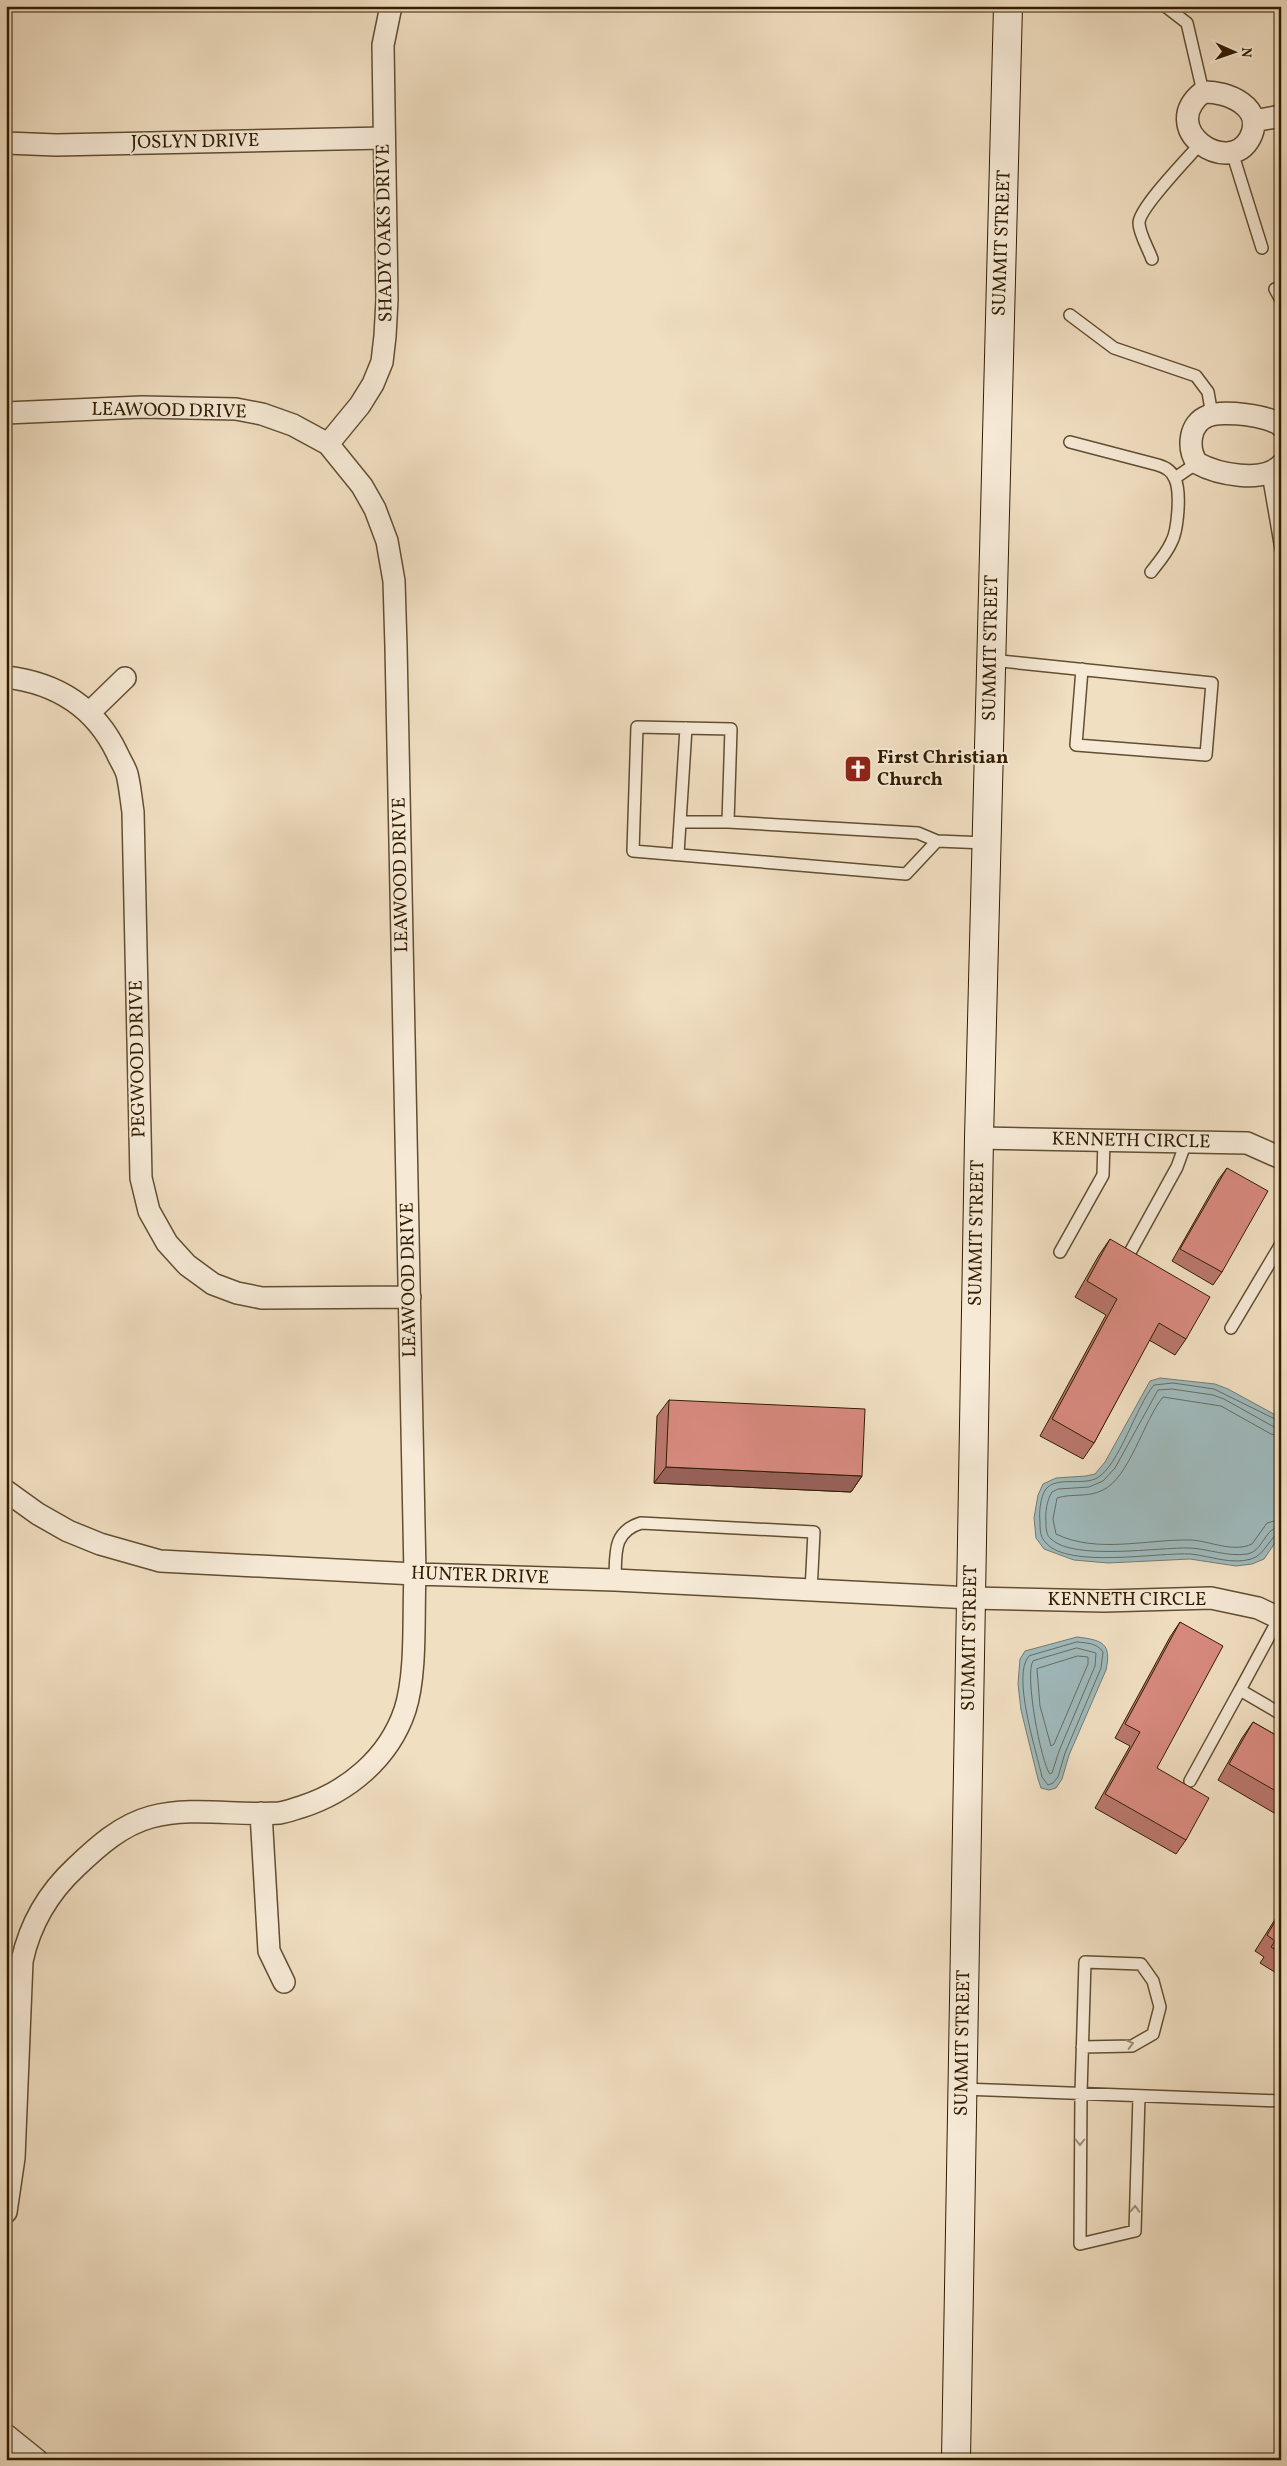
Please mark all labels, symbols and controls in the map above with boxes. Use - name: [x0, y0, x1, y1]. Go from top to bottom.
- north arrow: [1210, 28, 1260, 78]
- text: N: [1236, 47, 1255, 58]
- street label: JOSLYN DRIVE: [131, 128, 259, 156]
- street label: SHADY OAKS DRIVE: [370, 143, 400, 323]
- street label: SUMMIT STREET: [986, 169, 1018, 317]
- street label: LEAWOOD DRIVE: [91, 397, 247, 425]
- street label: SUMMIT STREET: [977, 575, 1005, 721]
- place label: First Christian Church: [877, 745, 1008, 793]
- church icon: First Christian Church: [843, 754, 873, 784]
- street label: LEAWOOD DRIVE: [387, 797, 415, 953]
- street label: PEGWOOD DRIVE: [124, 980, 152, 1138]
- street label: KENNETH CIRCLE: [1051, 1127, 1211, 1155]
- street label: SUMMIT STREET: [963, 1160, 991, 1306]
- street label: LEAWOOD DRIVE: [395, 1202, 423, 1358]
- street label: HUNTER DRIVE: [411, 1561, 549, 1591]
- street label: SUMMIT STREET: [956, 1565, 984, 1711]
- street label: KENNETH CIRCLE: [1048, 1587, 1206, 1613]
- street label: SUMMIT STREET: [949, 1970, 977, 2116]
- one-way arrow: [1125, 2040, 1134, 2050]
- one-way arrow: [1075, 2138, 1085, 2146]
- one-way arrow: [1130, 2204, 1141, 2212]

